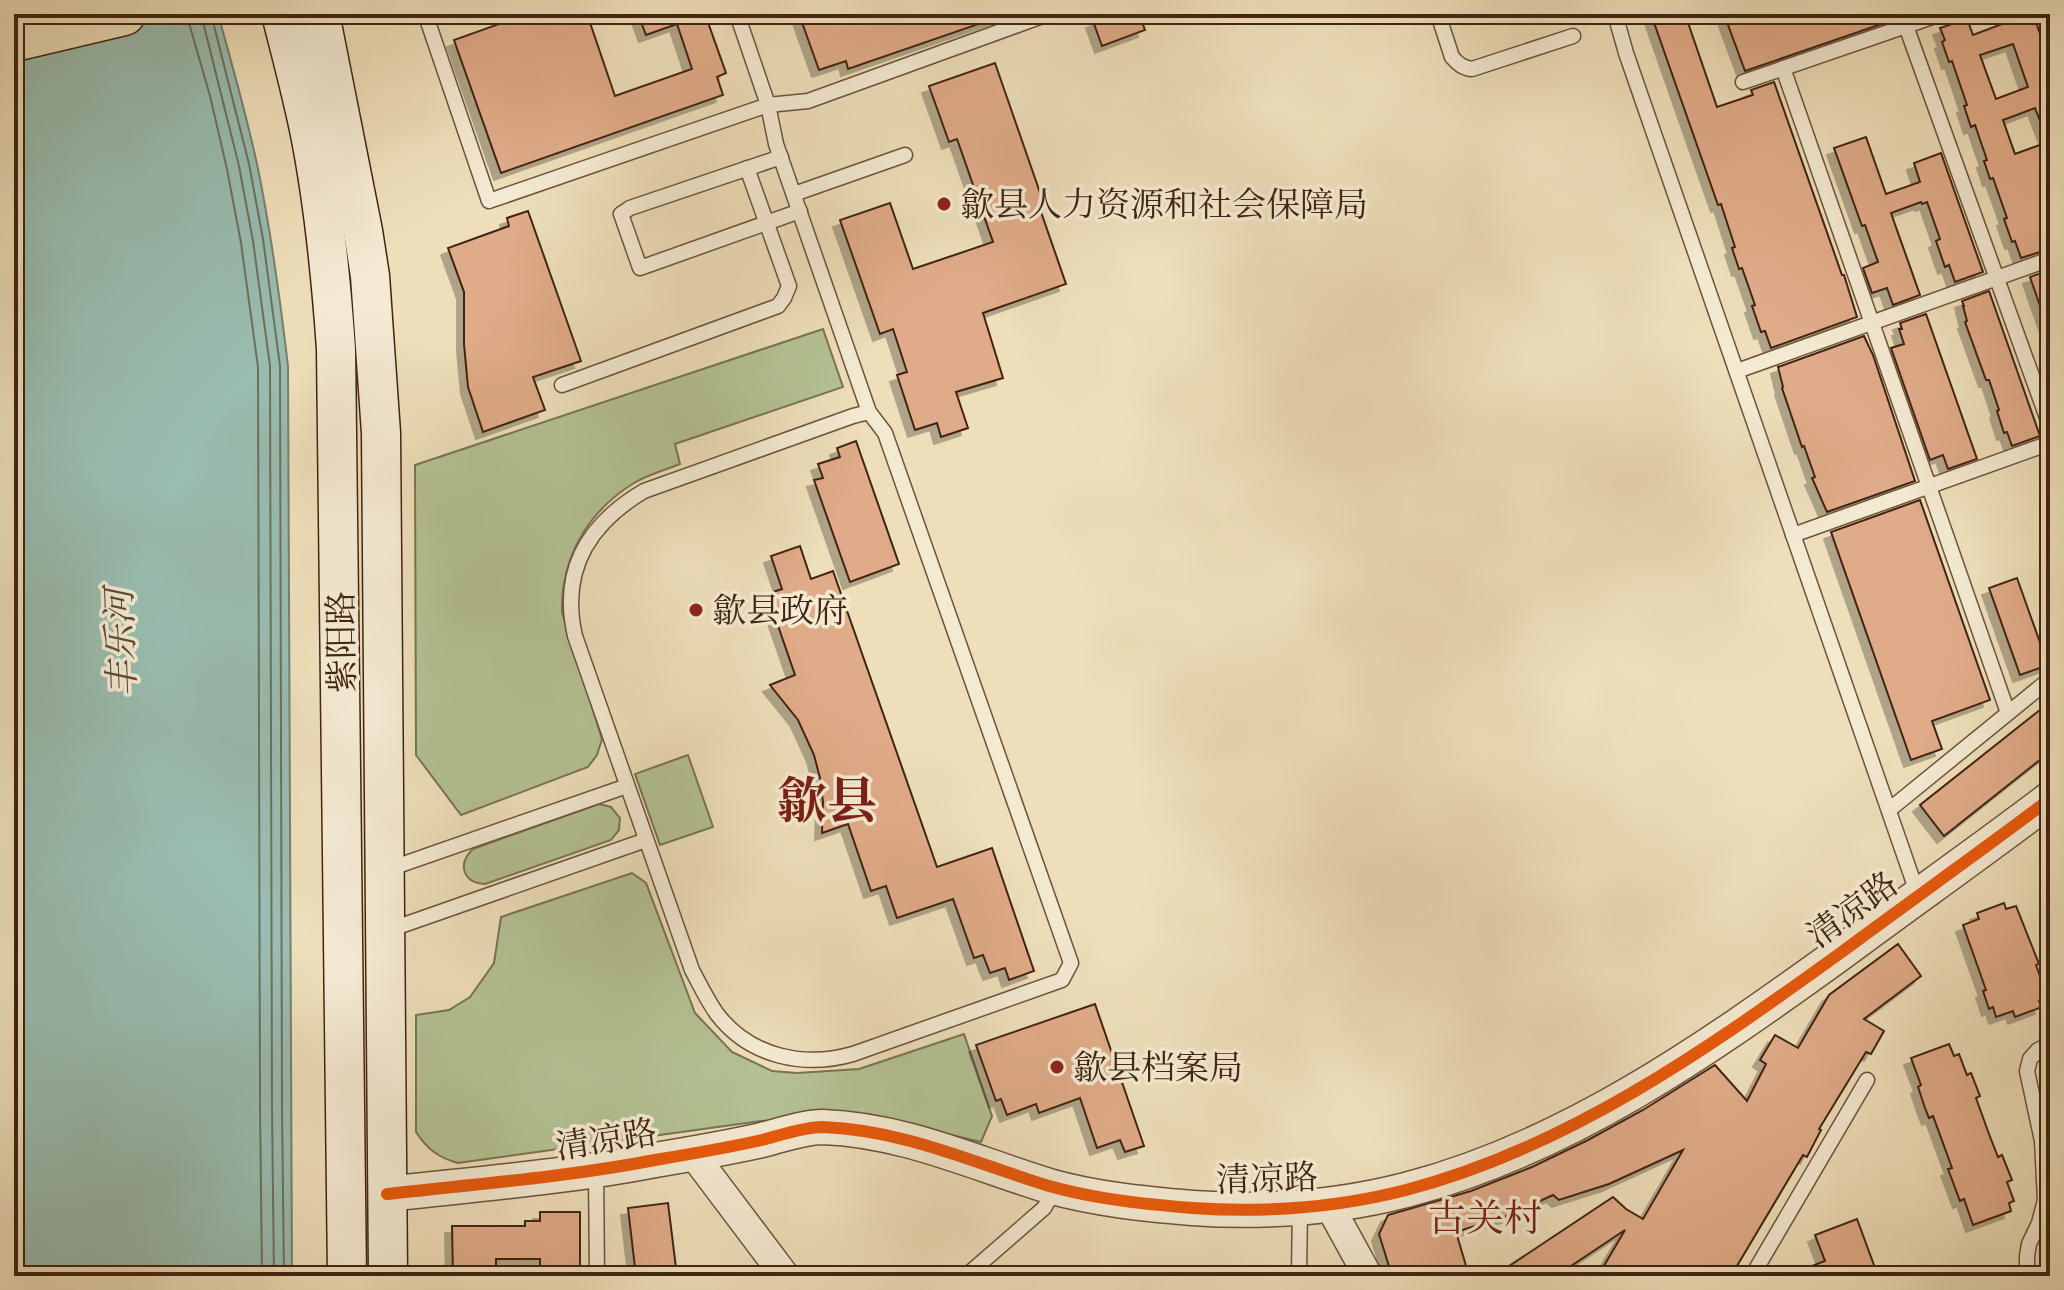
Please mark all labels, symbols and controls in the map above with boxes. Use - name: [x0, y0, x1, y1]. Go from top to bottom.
- place label: 歙县人力资源和社会保障局: [960, 183, 1368, 232]
- marker: 歙县人力资源和社会保障局: [935, 195, 953, 213]
- water label: 丰乐河: [96, 582, 152, 698]
- place label: 歙县政府: [712, 589, 848, 638]
- street label: 紫阳路: [319, 591, 370, 693]
- marker: 歙县政府: [687, 601, 705, 619]
- district label: 歙县: [777, 770, 877, 842]
- street label: 清凉路: [1798, 862, 1910, 962]
- place label: 歙县档案局: [1073, 1046, 1243, 1095]
- marker: 歙县档案局: [1048, 1058, 1066, 1076]
- street label: 清凉路: [552, 1110, 661, 1175]
- street label: 清凉路: [1215, 1155, 1319, 1208]
- district label: 古关村: [1428, 1195, 1542, 1249]

